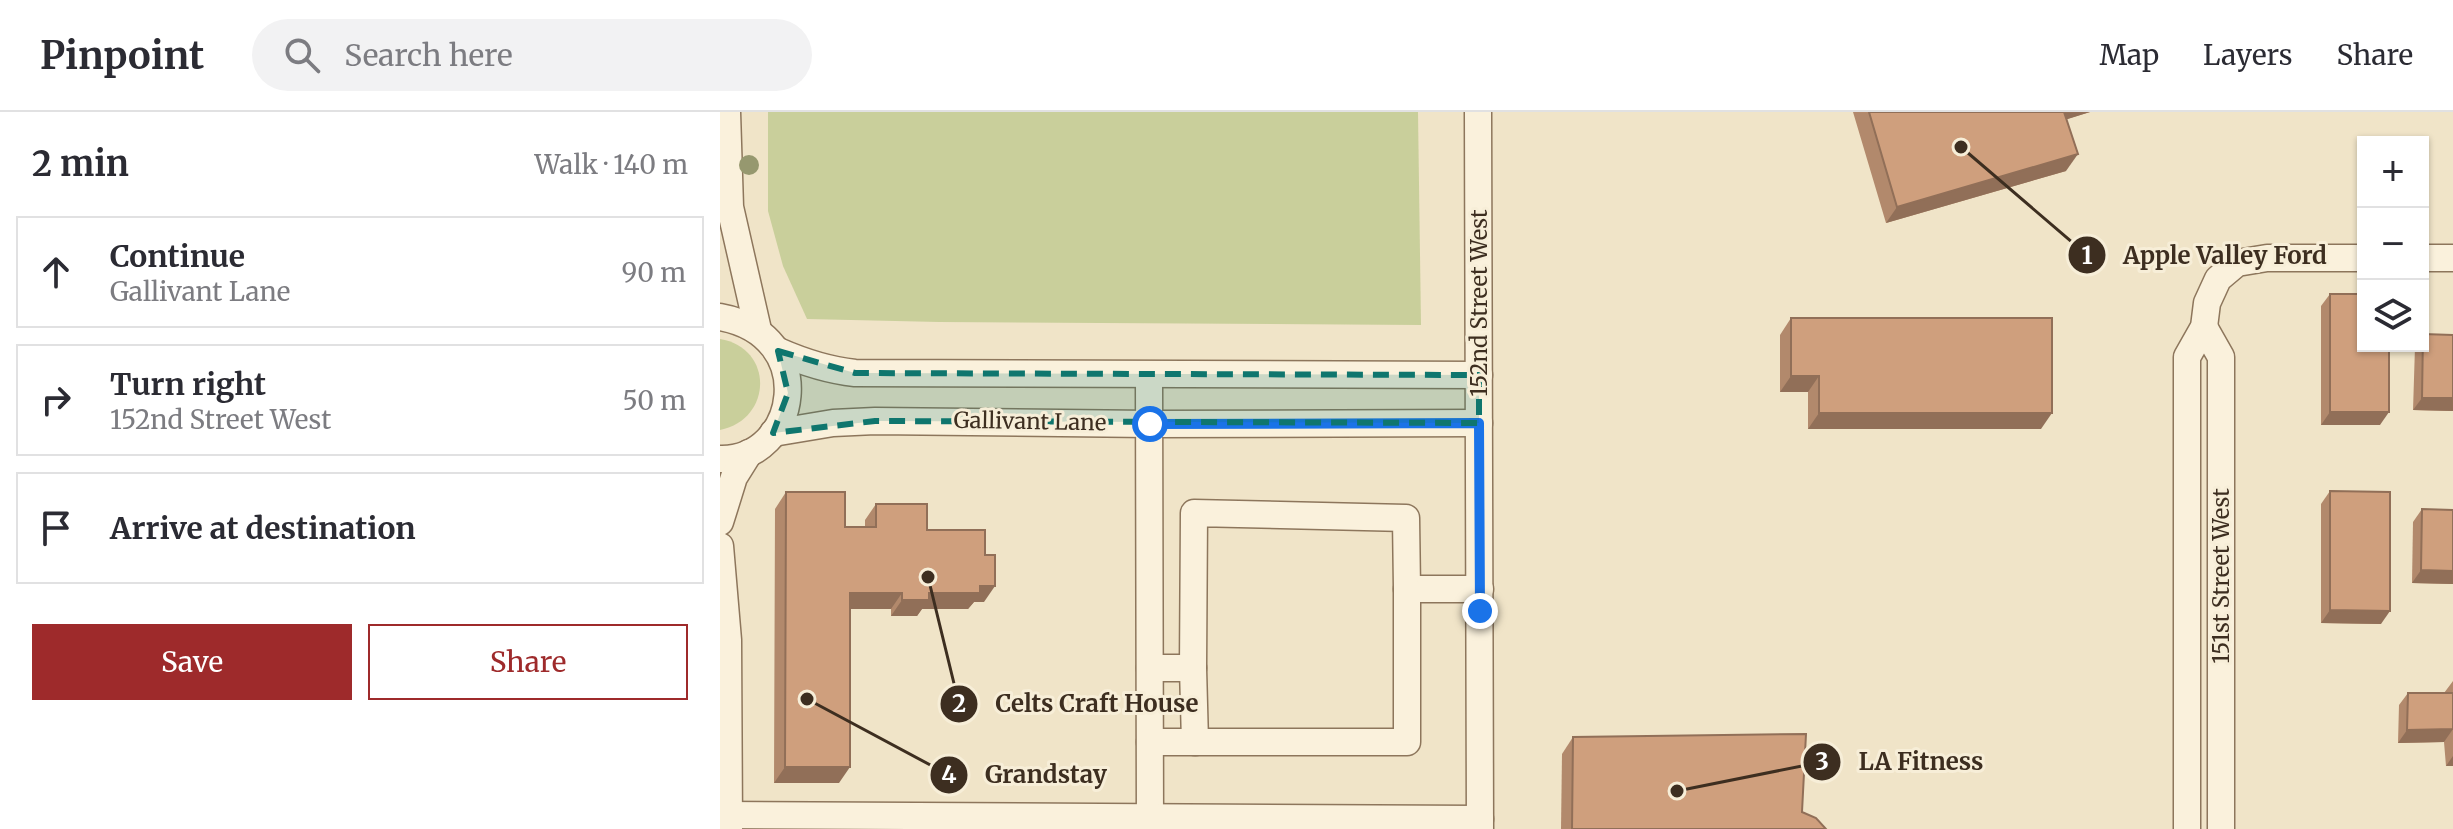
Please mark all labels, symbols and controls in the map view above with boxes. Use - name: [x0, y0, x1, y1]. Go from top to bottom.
- search box: [252, 19, 812, 91]
- text: Pinpoint: [40, 32, 204, 79]
- icon: search: [280, 33, 324, 77]
- text: Search here: [344, 36, 513, 74]
- text: Map: [2099, 37, 2159, 73]
- text: Layers: [2203, 37, 2292, 73]
- text: Share: [2336, 37, 2413, 73]
- map controls: [2357, 136, 2429, 352]
- button: +: [2357, 136, 2429, 208]
- text: 2 min: [32, 143, 129, 185]
- text: Walk · 140 m: [534, 148, 688, 181]
- button: −: [2357, 208, 2429, 280]
- street label: 152nd Street West: [1465, 209, 1493, 397]
- callout: Apple Valley Ford: [2067, 231, 2343, 279]
- text: Continue: [110, 237, 245, 275]
- text: 1: [2081, 240, 2093, 271]
- text: Apple Valley Ford: [2122, 240, 2327, 271]
- icon: ahead: [34, 250, 78, 294]
- text: 90 m: [622, 256, 686, 289]
- text: Gallivant Lane: [110, 275, 290, 308]
- button: layers: [2357, 280, 2429, 352]
- text: Turn right: [110, 365, 266, 403]
- icon: right: [34, 378, 78, 422]
- text: 50 m: [622, 384, 686, 417]
- text: 152nd Street West: [110, 403, 331, 436]
- street label: Gallivant Lane: [953, 406, 1107, 436]
- route start: [1132, 406, 1168, 442]
- street label: 151st Street West: [2207, 488, 2235, 664]
- icon: arrive: [34, 506, 78, 550]
- text: Arrive at destination: [110, 509, 416, 547]
- route end: [1462, 593, 1498, 629]
- button: Save: [32, 624, 352, 700]
- button: Share: [368, 624, 688, 700]
- callout: Celts Craft House: [939, 680, 1214, 728]
- text: 2: [952, 688, 966, 719]
- text: Celts Craft House: [996, 688, 1198, 719]
- callout: LA Fitness: [1802, 738, 1999, 786]
- text: 3: [1815, 746, 1829, 777]
- text: LA Fitness: [1859, 746, 1984, 777]
- callout: Grandstay: [929, 751, 1123, 799]
- text: 4: [941, 759, 957, 790]
- text: Grandstay: [985, 759, 1108, 790]

